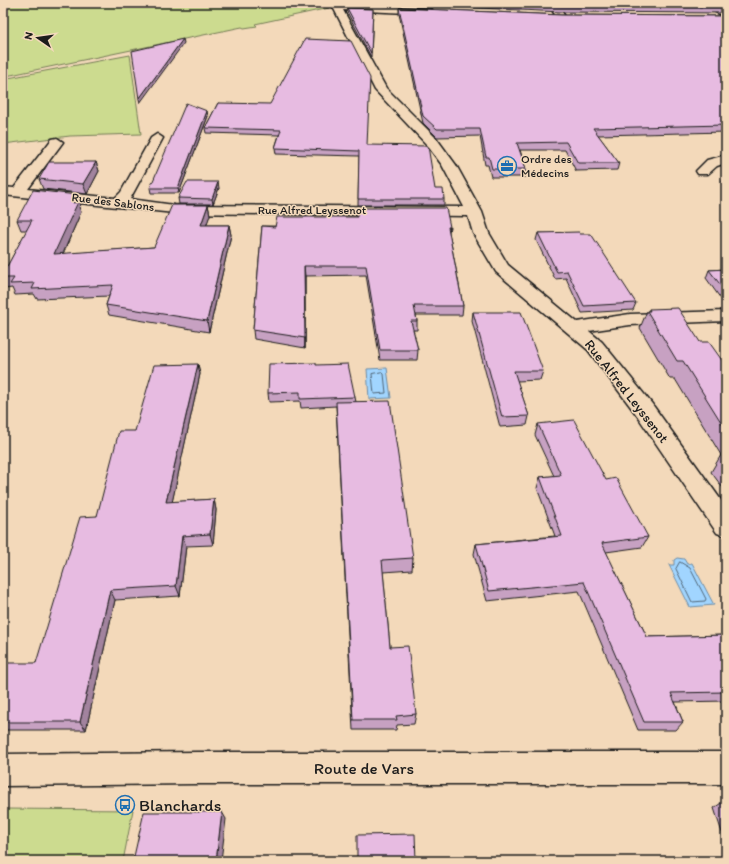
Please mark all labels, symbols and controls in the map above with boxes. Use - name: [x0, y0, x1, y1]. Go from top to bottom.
- north arrow: [18, 18, 58, 58]
- text: N: [22, 31, 36, 41]
- place label: Ordre des Médecins: [521, 152, 572, 180]
- office icon: Ordre des Médecins: [496, 155, 518, 177]
- street label: Rue des Sablons: [71, 190, 155, 214]
- street label: Rue Alfred Leyssenot: [258, 203, 367, 217]
- street label: Rue Alfred Leyssenot: [581, 336, 672, 446]
- street label: Route de Vars: [314, 758, 414, 778]
- bus stop icon: Blanchards: [114, 794, 136, 816]
- place label: Blanchards: [139, 795, 221, 815]

